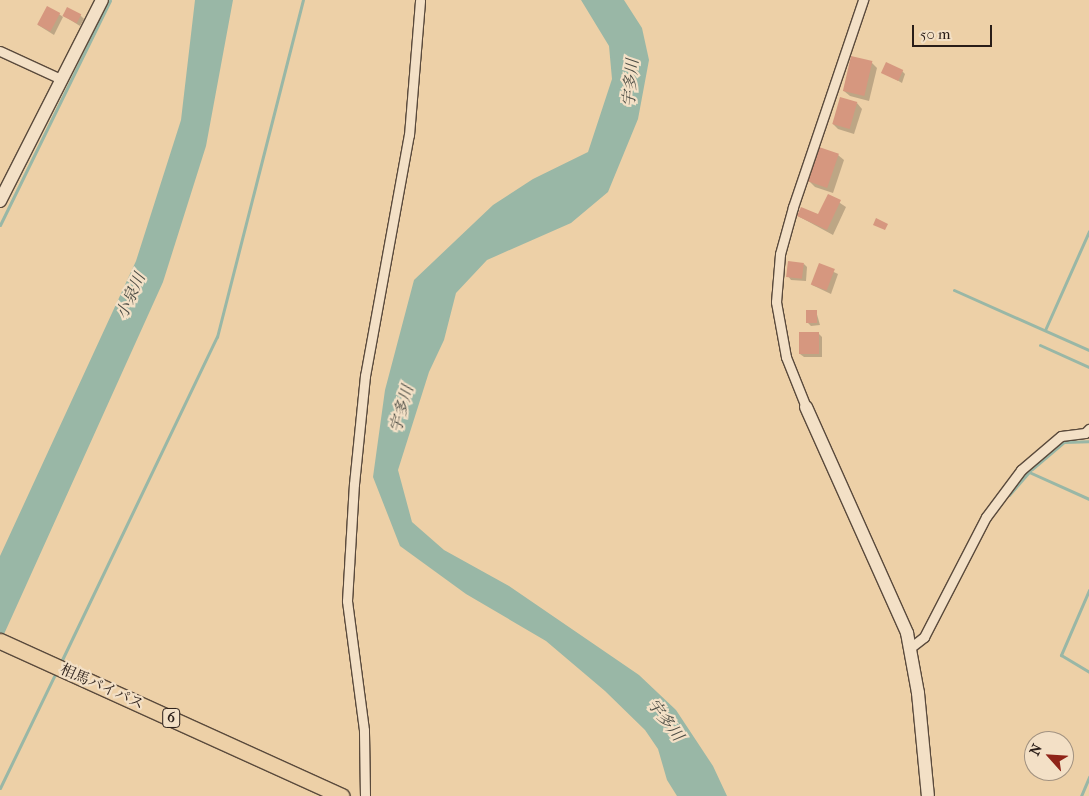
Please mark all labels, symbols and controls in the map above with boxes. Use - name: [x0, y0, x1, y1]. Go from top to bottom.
- scale bar: [914, 15, 994, 47]
- text: 50 m: [920, 25, 950, 43]
- water label: 宇多川: [619, 58, 643, 108]
- water label: 小泉川: [112, 270, 150, 322]
- water label: 宇多川: [386, 383, 418, 435]
- street label: 相馬バイパス: [57, 660, 147, 714]
- water label: 宇多川: [643, 695, 687, 745]
- road number: 6: [161, 706, 181, 730]
- north arrow: [1024, 731, 1074, 781]
- text: N: [1026, 741, 1046, 758]

